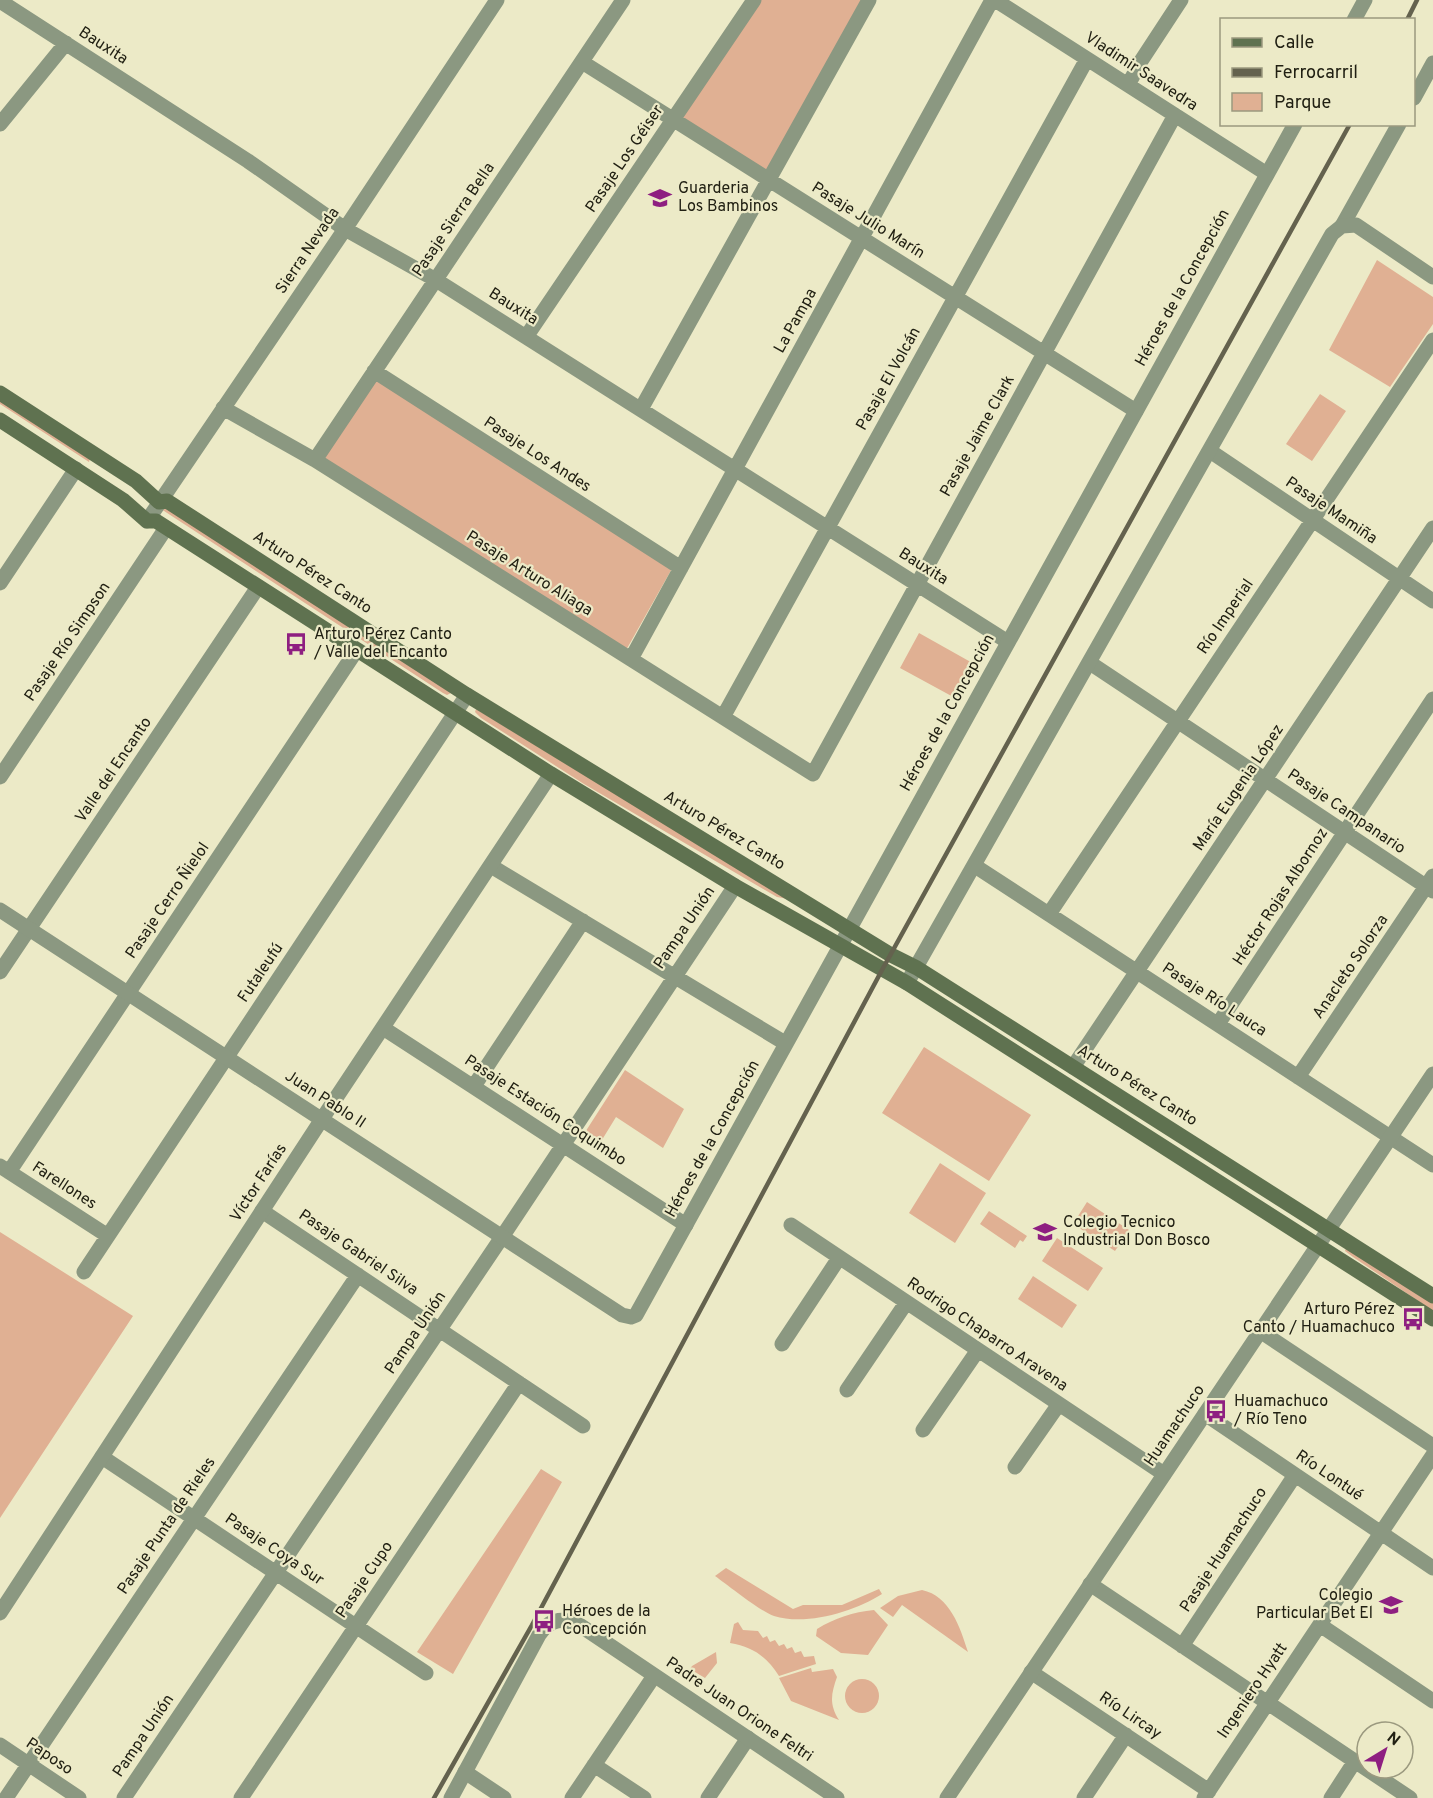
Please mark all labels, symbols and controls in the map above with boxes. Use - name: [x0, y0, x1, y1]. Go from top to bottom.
- legend: [1220, 18, 1415, 126]
- street label: Bauxita: [75, 23, 131, 69]
- street label: Vladimir Saavedra: [1081, 28, 1201, 116]
- text: Calle: [1274, 32, 1314, 55]
- text: Ferrocarril: [1274, 62, 1358, 85]
- text: Parque: [1274, 92, 1331, 115]
- street label: Pasaje Los Géiser: [582, 101, 668, 217]
- street label: Pasaje Sierra Bella: [408, 159, 500, 281]
- street label: Pasaje Julio Marín: [808, 178, 928, 264]
- place label: Guarderia Los Bambinos: [678, 179, 778, 217]
- school or university icon: Guarderia Los Bambinos: [647, 185, 673, 211]
- street label: Sierra Nevada: [272, 204, 344, 298]
- street label: Héroes de la Concepción: [1131, 206, 1235, 370]
- street label: Bauxita: [484, 284, 542, 330]
- street label: La Pampa: [770, 285, 822, 357]
- street label: Pasaje El Volcán: [852, 324, 926, 434]
- street label: Pasaje Jaime Clark: [936, 372, 1020, 500]
- street label: Pasaje Los Andes: [479, 413, 595, 497]
- street label: Pasaje Mamiña: [1281, 473, 1381, 549]
- street label: Arturo Pérez Canto: [249, 527, 375, 619]
- street label: Pasaje Arturo Aliaga: [462, 527, 596, 621]
- street label: Bauxita: [894, 544, 952, 590]
- street label: Río Imperial: [1194, 576, 1258, 658]
- street label: Pasaje Río Simpson: [21, 578, 115, 706]
- place label: Arturo Pérez Canto / Valle del Encanto: [313, 625, 452, 663]
- bus stop icon: Arturo Pérez Canto / Valle del Encanto: [283, 631, 309, 657]
- street label: Héroes de la Concepción: [896, 631, 1000, 795]
- street label: Valle del Encanto: [71, 713, 157, 827]
- street label: María Eugenia López: [1189, 721, 1289, 855]
- street label: Pasaje Campanario: [1283, 765, 1409, 859]
- street label: Arturo Pérez Canto: [660, 787, 788, 875]
- street label: Héctor Rojas Albornoz: [1229, 824, 1333, 970]
- street label: Pasaje Cerro Ñielol: [119, 837, 214, 963]
- street label: Pampa Unión: [650, 883, 720, 973]
- street label: Anacleto Solorza: [1309, 911, 1393, 1023]
- street label: Futaleufú: [234, 939, 288, 1007]
- street label: Pasaje Río Lauca: [1158, 959, 1270, 1041]
- street label: Arturo Pérez Canto: [1073, 1041, 1201, 1131]
- street label: Pasaje Estación Coquimbo: [460, 1051, 630, 1171]
- street label: Héroes de la Concepción: [661, 1057, 765, 1221]
- street label: Juan Pablo II: [281, 1066, 369, 1134]
- street label: Víctor Farías: [226, 1140, 292, 1226]
- street label: Farellones: [28, 1158, 100, 1214]
- street label: Pasaje Gabriel Silva: [294, 1206, 422, 1300]
- place label: Colegio Tecnico Industrial Don Bosco: [1063, 1213, 1210, 1251]
- school or university icon: Colegio Tecnico Industrial Don Bosco: [1032, 1219, 1058, 1245]
- street label: Rodrigo Chaparro Aravena: [903, 1274, 1071, 1396]
- street label: Pampa Unión: [381, 1288, 451, 1378]
- place label: Arturo Pérez Canto / Huamachuco: [1243, 1300, 1395, 1338]
- bus stop icon: Arturo Pérez Canto / Huamachuco: [1400, 1306, 1426, 1332]
- street label: Huamachuco: [1140, 1381, 1210, 1471]
- place label: Huamachuco / Río Teno: [1233, 1392, 1328, 1430]
- bus stop icon: Huamachuco / Río Teno: [1203, 1398, 1229, 1424]
- street label: Río Lontué: [1291, 1446, 1367, 1506]
- street label: Pasaje Punta de Rieles: [114, 1453, 220, 1599]
- street label: Pasaje Huamachuco: [1176, 1484, 1272, 1616]
- street label: Pasaje Coya Sur: [221, 1509, 327, 1591]
- street label: Pasaje Cupo: [332, 1538, 398, 1622]
- place label: Colegio Particular Bet El: [1256, 1586, 1373, 1624]
- school or university icon: Colegio Particular Bet El: [1378, 1592, 1404, 1618]
- place label: Héroes de la Concepción: [562, 1602, 651, 1640]
- bus stop icon: Héroes de la Concepción: [531, 1608, 557, 1634]
- street label: Ingeniero Hyatt: [1214, 1639, 1292, 1743]
- street label: Padre Juan Orione Feltri: [662, 1653, 816, 1767]
- street label: Río Lircay: [1095, 1688, 1165, 1744]
- street label: Pampa Unión: [109, 1691, 179, 1781]
- north arrow: [1355, 1720, 1415, 1780]
- text: N: [1382, 1728, 1404, 1751]
- street label: Paposo: [22, 1734, 76, 1780]

